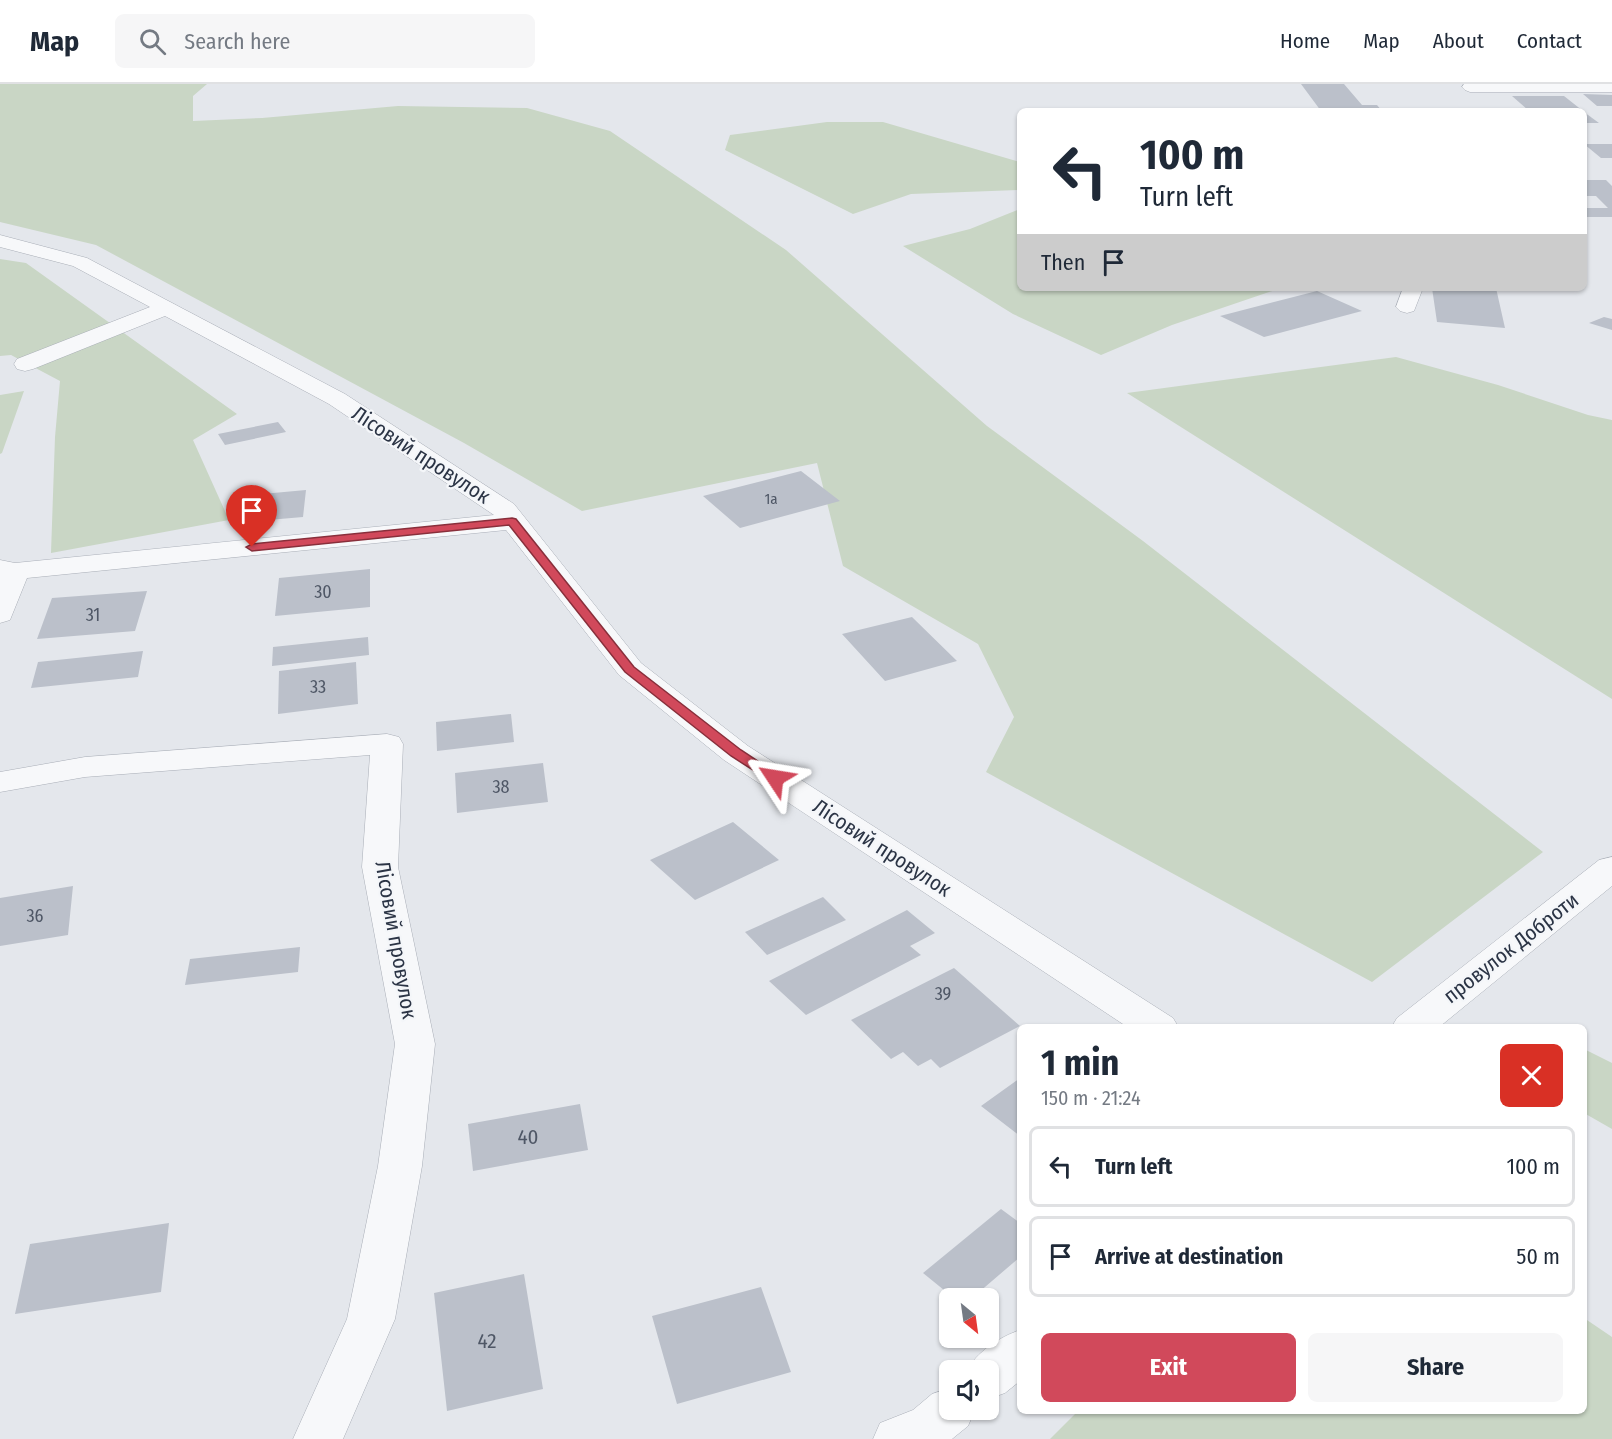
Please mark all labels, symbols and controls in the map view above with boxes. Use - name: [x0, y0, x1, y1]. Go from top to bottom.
- search box: [115, 14, 535, 68]
- text: Map: [30, 25, 79, 58]
- icon: search: [136, 25, 169, 58]
- text: Search here: [184, 28, 290, 55]
- text: Home: [1280, 28, 1330, 54]
- text: Map: [1363, 28, 1400, 54]
- text: About: [1433, 28, 1484, 54]
- text: Contact: [1517, 28, 1582, 54]
- text: 100 m: [1140, 130, 1244, 180]
- icon: left: [1041, 132, 1119, 210]
- text: Turn left: [1140, 181, 1233, 213]
- icon: arrive: [1097, 246, 1130, 279]
- text: Then: [1041, 249, 1085, 276]
- street label: Лісовий провулок: [347, 401, 495, 509]
- pin: [226, 485, 277, 547]
- house number: 1а: [764, 490, 778, 508]
- icon: arrive: [235, 494, 268, 527]
- house number: 30: [314, 581, 332, 603]
- house number: 31: [86, 604, 100, 626]
- house number: 33: [310, 676, 326, 698]
- position arrow: [743, 746, 807, 810]
- house number: 38: [492, 776, 510, 798]
- street label: Лісовий провулок: [808, 794, 956, 902]
- street label: Лісовий провулок: [369, 859, 423, 1021]
- street label: провулок Доброти: [1438, 887, 1584, 1009]
- house number: 36: [26, 905, 44, 927]
- house number: 39: [935, 983, 951, 1005]
- text: 1 min: [1041, 1041, 1119, 1085]
- button: close: [1500, 1044, 1563, 1107]
- text: 150 m · 21:24: [1041, 1086, 1141, 1110]
- house number: 40: [517, 1124, 539, 1150]
- icon: left: [1044, 1150, 1077, 1183]
- text: Turn left: [1095, 1153, 1173, 1180]
- text: 100 m: [1506, 1153, 1560, 1180]
- icon: arrive: [1044, 1240, 1077, 1273]
- text: Arrive at destination: [1095, 1243, 1283, 1270]
- text: 50 m: [1516, 1243, 1560, 1270]
- north arrow: [939, 1288, 999, 1348]
- map controls: [939, 1288, 999, 1420]
- house number: 42: [477, 1328, 497, 1354]
- button: Exit: [1041, 1333, 1296, 1402]
- button: Share: [1308, 1333, 1563, 1402]
- button: sound: [939, 1360, 999, 1420]

